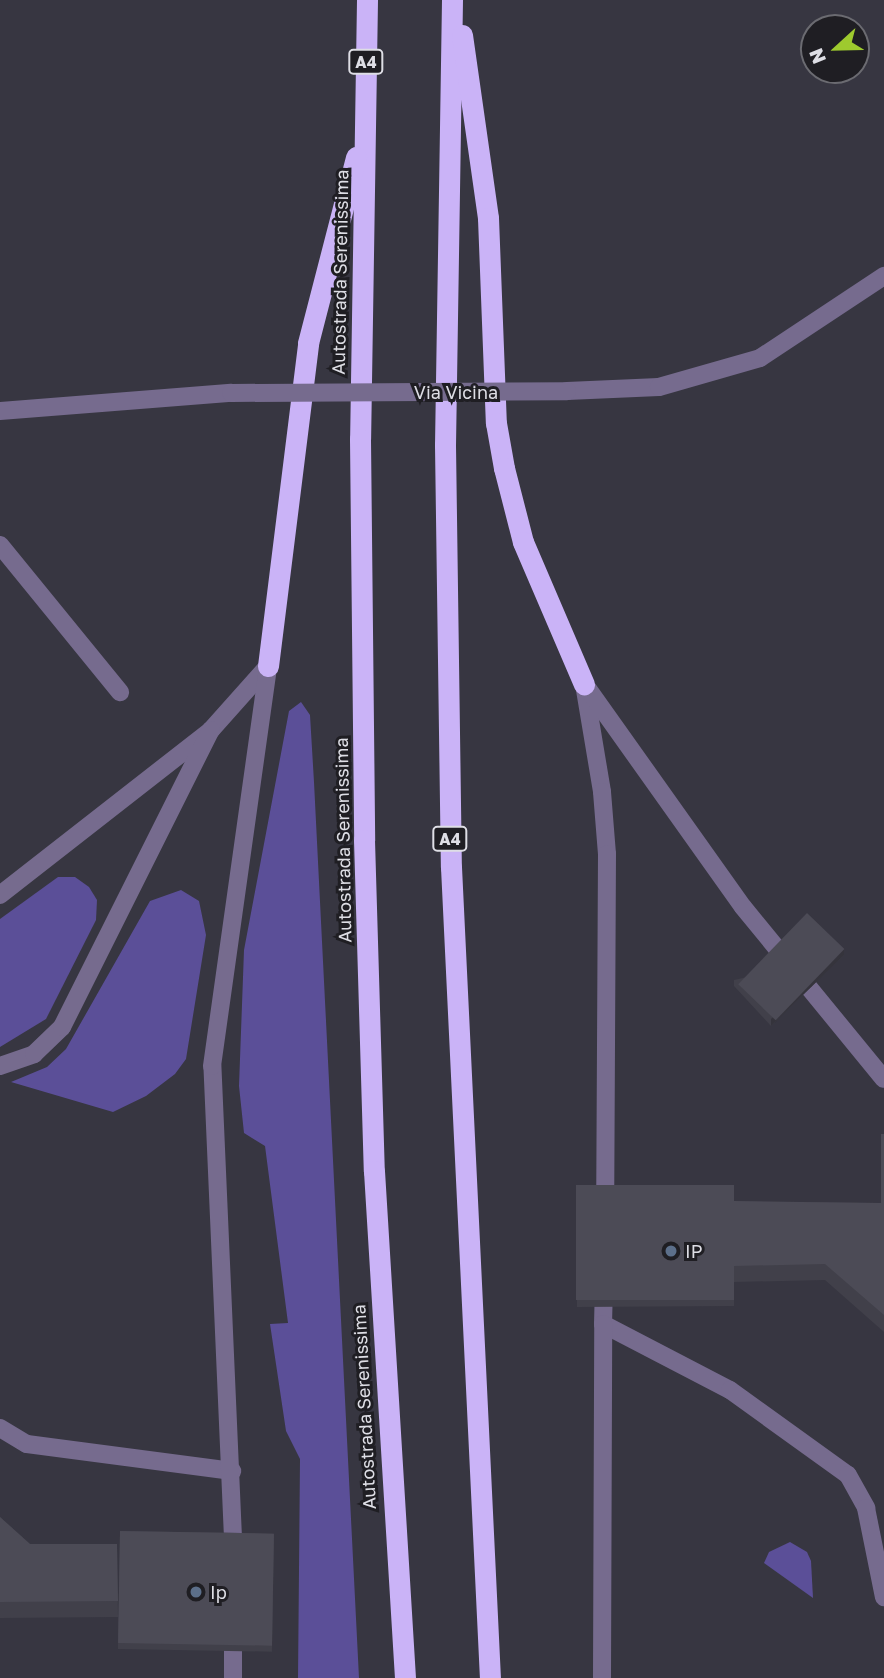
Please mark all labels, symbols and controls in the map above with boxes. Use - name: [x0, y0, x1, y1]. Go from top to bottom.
- north arrow: [800, 14, 870, 84]
- text: N: [804, 45, 830, 67]
- road number: A4: [347, 50, 385, 74]
- street label: Autostrada Serenissima: [327, 169, 353, 375]
- street label: Via Vicina: [414, 381, 498, 403]
- street label: Autostrada Serenissima: [330, 737, 356, 943]
- road number: A4: [431, 826, 469, 852]
- place label: IP: [685, 1240, 702, 1262]
- marker: IP: [663, 1243, 679, 1259]
- street label: Autostrada Serenissima: [348, 1304, 380, 1510]
- place label: Ip: [210, 1581, 227, 1603]
- marker: Ip: [188, 1584, 204, 1600]

